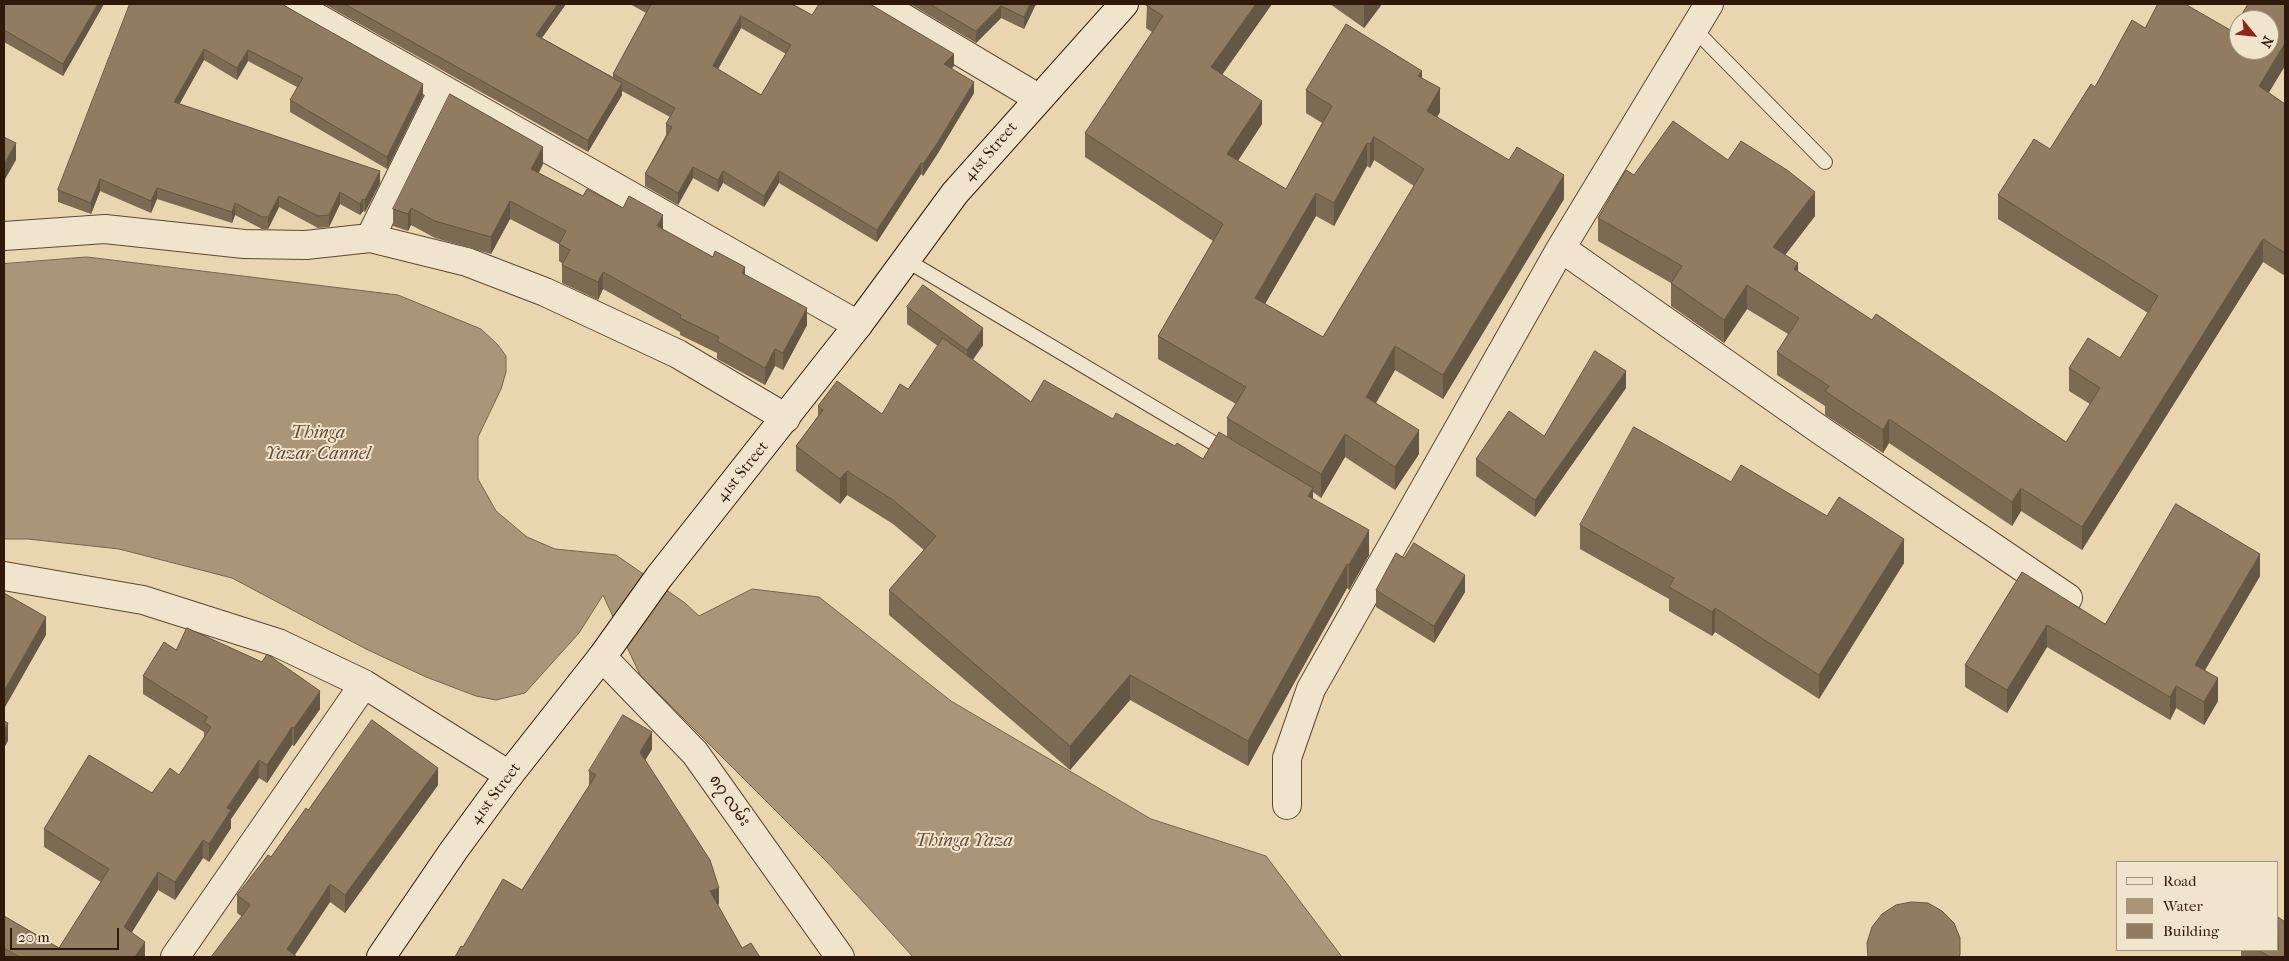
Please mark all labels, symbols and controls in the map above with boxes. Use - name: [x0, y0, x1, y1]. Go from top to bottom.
- north arrow: [2229, 10, 2279, 60]
- text: N: [2257, 33, 2277, 50]
- street label: 41st Street: [960, 118, 1022, 186]
- water label: Thinga Yazar Cannel: [266, 423, 370, 466]
- street label: 41st Street: [713, 438, 773, 506]
- street label: 41st Street: [467, 759, 525, 829]
- street label: ၈၇ လမ်း: [704, 772, 754, 830]
- water label: Thinga Yaza: [915, 831, 1013, 853]
- legend: [2116, 861, 2279, 951]
- text: Road: [2163, 872, 2196, 890]
- text: Water: [2163, 897, 2203, 915]
- scale bar: [12, 918, 121, 950]
- text: Building: [2163, 922, 2219, 940]
- text: 20 m: [18, 928, 50, 946]

